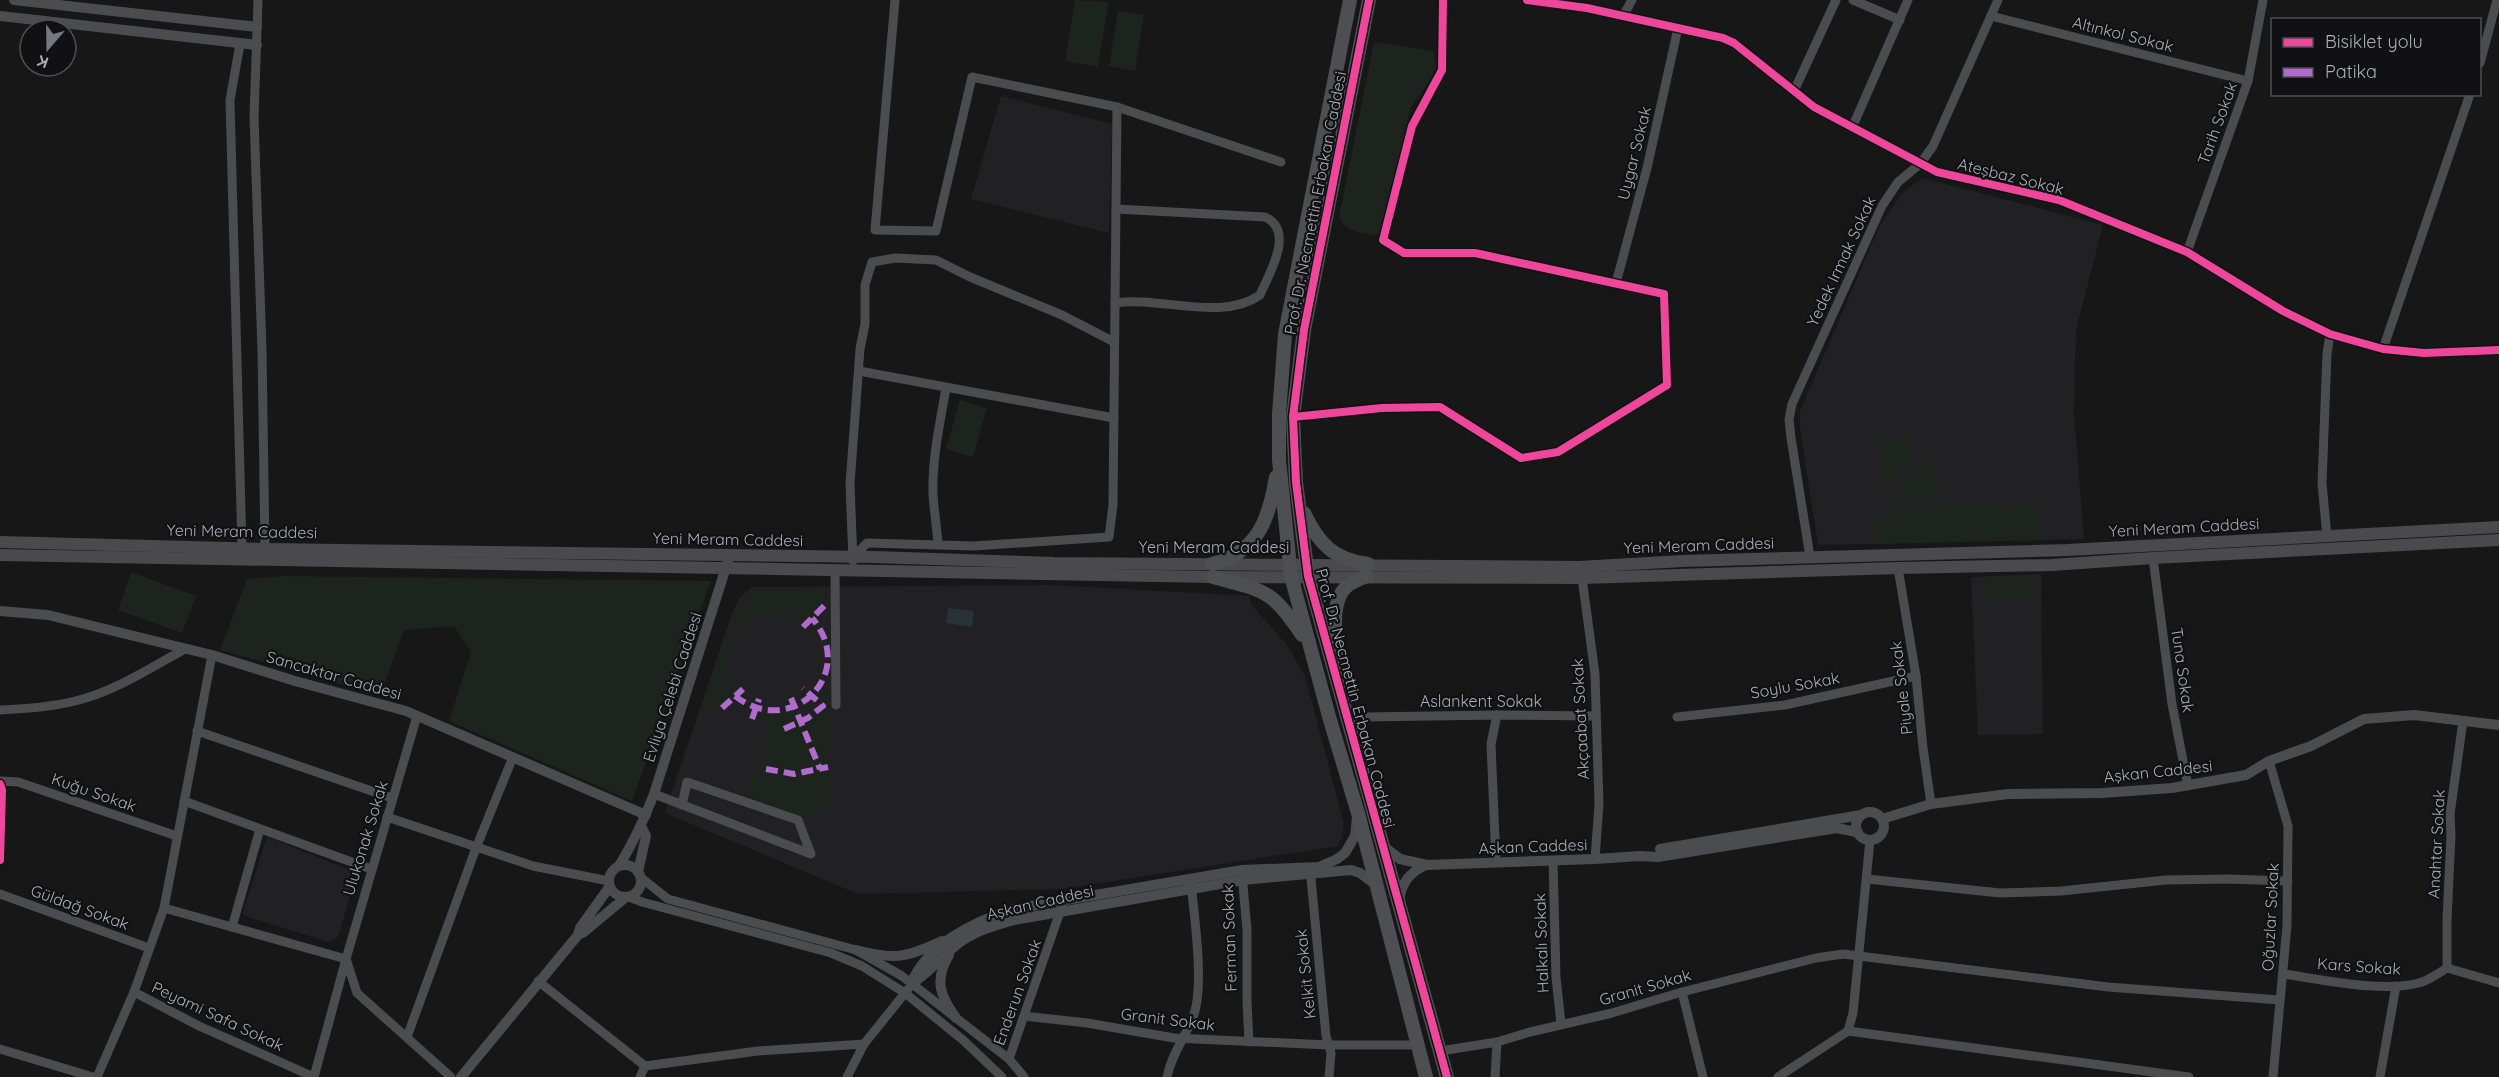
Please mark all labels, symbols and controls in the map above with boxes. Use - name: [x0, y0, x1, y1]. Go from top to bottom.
- street label: Altınkol Sokak: [2070, 12, 2176, 56]
- north arrow: [18, 18, 78, 78]
- legend: [2271, 18, 2481, 96]
- text: Bisiklet yolu: [2325, 30, 2423, 53]
- text: K: [35, 51, 51, 73]
- text: Patika: [2325, 60, 2377, 83]
- street label: Prof. Dr. Necmettin Erbakan Caddesi: [1280, 70, 1350, 336]
- street label: Tarih Sokak: [2193, 79, 2241, 167]
- street label: Uygar Sokak: [1613, 104, 1655, 202]
- street label: Ateşbaz Sokak: [1956, 153, 2066, 199]
- street label: Yedek Irmak Sokak: [1802, 193, 1880, 329]
- street label: Yeni Meram Caddesi: [2108, 513, 2260, 541]
- street label: Yeni Meram Caddesi: [166, 520, 318, 542]
- street label: Yeni Meram Caddesi: [652, 528, 804, 550]
- street label: Yeni Meram Caddesi: [1623, 532, 1775, 558]
- street label: Yeni Meram Caddesi: [1139, 537, 1289, 557]
- street label: Prof. Dr. Necmettin Erbakan Caddesi: [1312, 566, 1400, 830]
- street label: Evliya Çelebi Caddesi: [638, 609, 706, 765]
- street label: Tuna Sokak: [2167, 626, 2199, 714]
- street label: Piyale Sokak: [1885, 640, 1917, 736]
- street label: Sancaktar Caddesi: [264, 646, 404, 704]
- street label: Akçaabat Sokak: [1567, 658, 1593, 780]
- street label: Soylu Sokak: [1749, 667, 1841, 703]
- street label: Aslankent Sokak: [1420, 691, 1542, 711]
- street label: Aşkan Caddesi: [2103, 755, 2213, 787]
- street label: Kuğu Sokak: [49, 768, 139, 816]
- street label: Ulukonak Sokak: [338, 778, 392, 898]
- street label: Anahtar Sokak: [2423, 789, 2449, 899]
- street label: Aşkan Caddesi: [1478, 834, 1588, 858]
- street label: Oğuzlar Sokak: [2257, 862, 2283, 972]
- street label: Güldağ Sokak: [28, 880, 132, 934]
- street label: Aşkan Caddesi: [985, 880, 1095, 924]
- street label: Ferman Sokak: [1217, 884, 1241, 992]
- street label: Halkalı Sokak: [1529, 893, 1553, 993]
- street label: Kelkit Sokak: [1290, 928, 1320, 1020]
- street label: Enderun Sokak: [989, 936, 1045, 1048]
- street label: Kars Sokak: [2316, 953, 2402, 979]
- street label: Granit Sokak: [1597, 964, 1693, 1010]
- street label: Peyami Safa Sokak: [149, 977, 287, 1055]
- street label: Granit Sokak: [1120, 1003, 1216, 1035]

